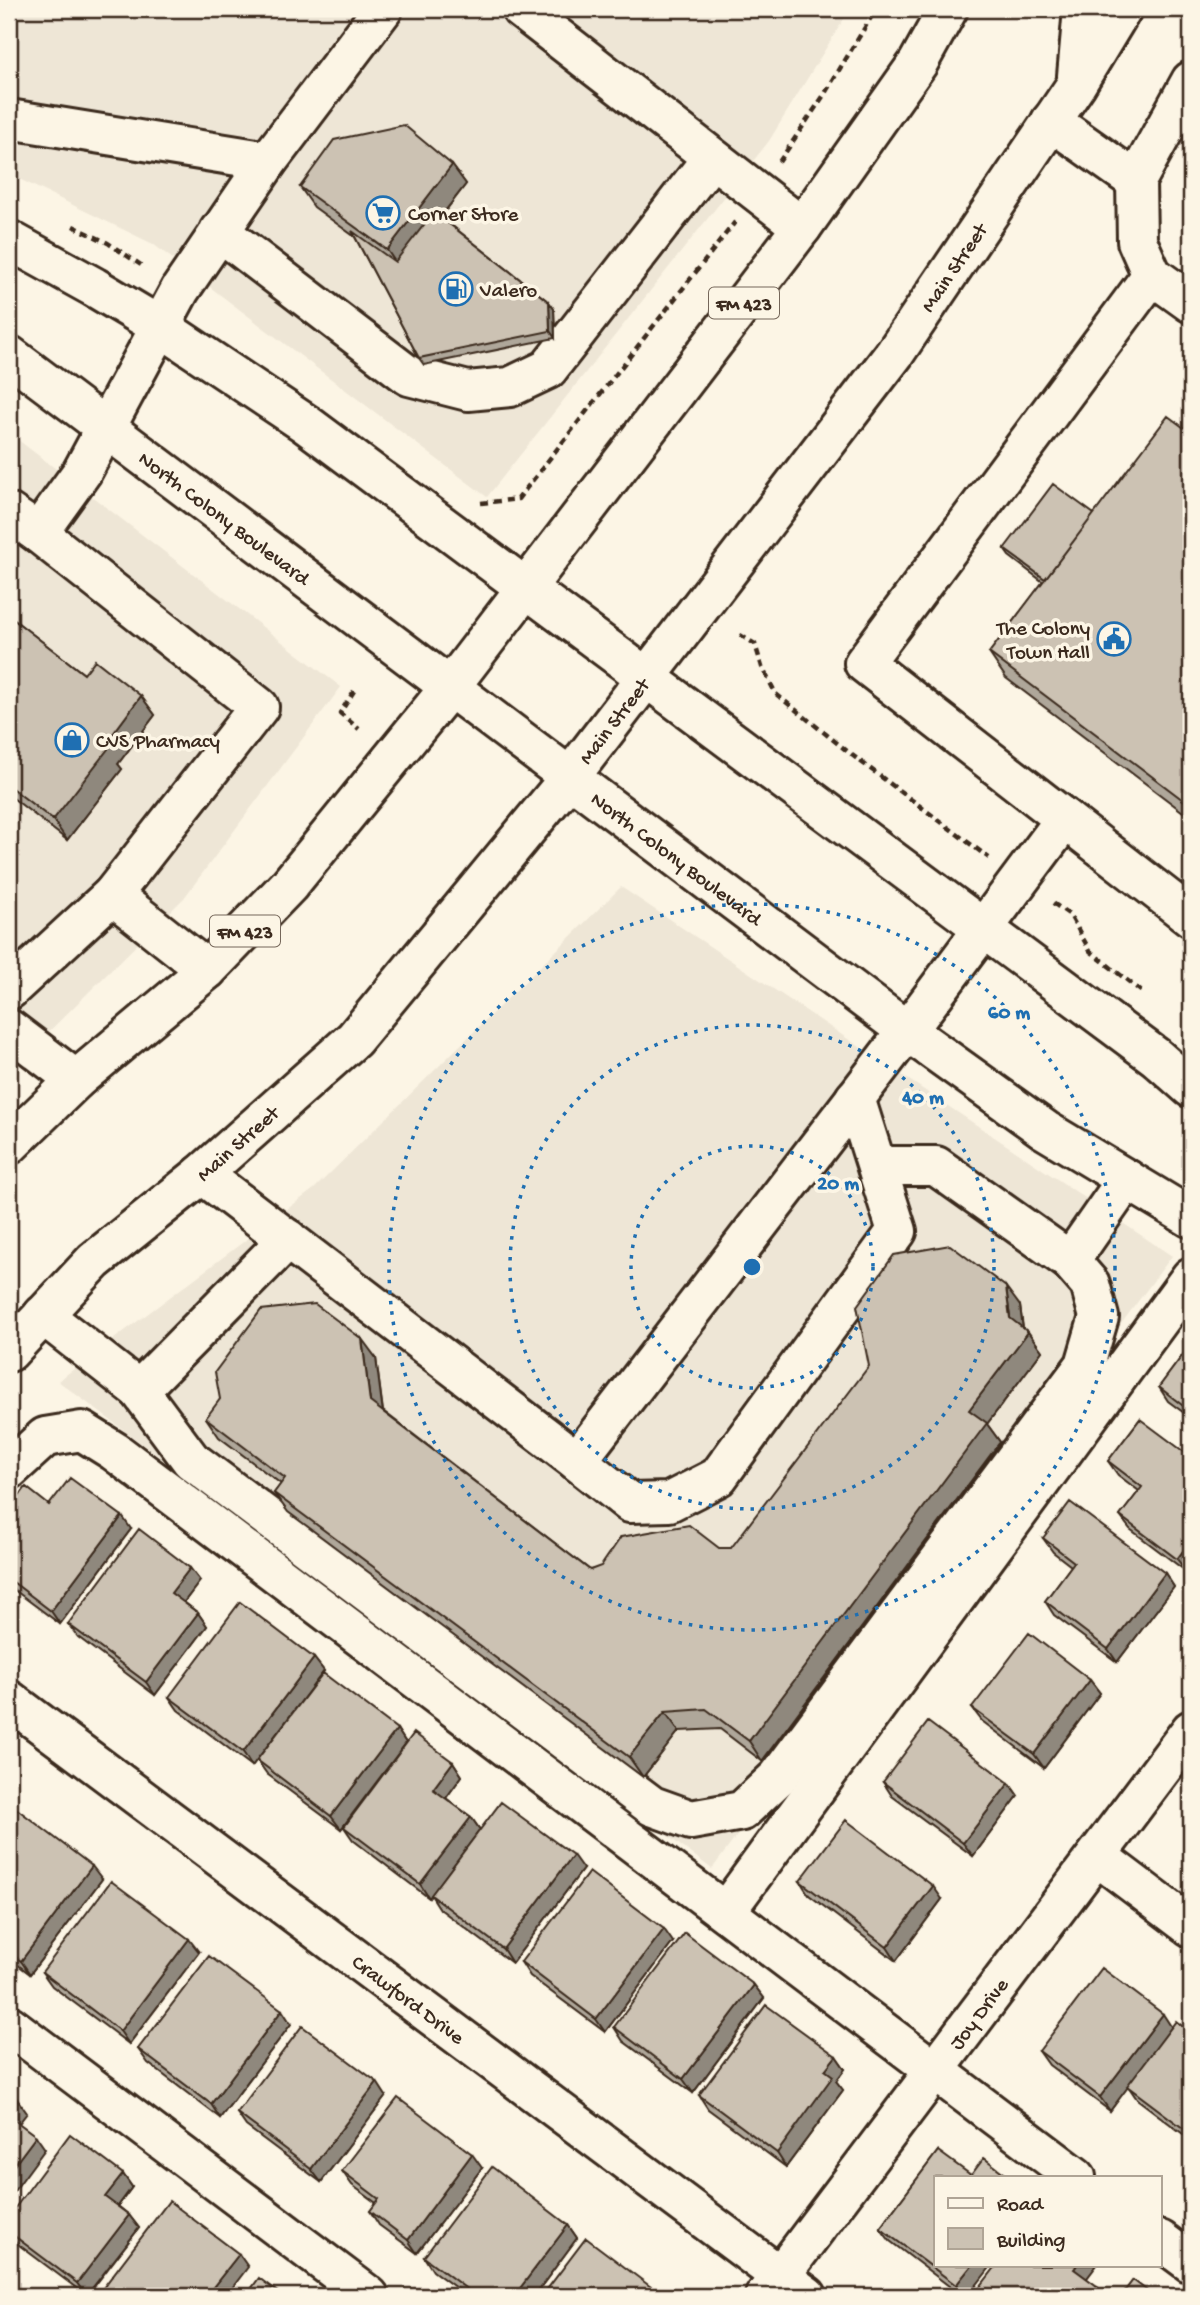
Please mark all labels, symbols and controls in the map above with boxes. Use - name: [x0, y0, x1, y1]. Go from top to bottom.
- supermarket icon: Corner Store: [364, 194, 402, 232]
- place label: Corner Store: [408, 204, 520, 229]
- street label: Main Street: [917, 218, 996, 318]
- fuel station icon: Valero: [437, 270, 475, 308]
- place label: Valero: [479, 280, 537, 305]
- road number: FM 423: [709, 288, 779, 318]
- street label: North Colony Boulevard: [132, 448, 314, 594]
- place label: The Colony Town Hall: [996, 618, 1090, 667]
- public building icon: The Colony Town Hall: [1095, 620, 1133, 658]
- street label: Main Street: [575, 673, 658, 771]
- shop icon: CVS Pharmacy: [53, 721, 91, 759]
- place label: CVS Pharmacy: [96, 731, 220, 756]
- street label: North Colony Boulevard: [584, 788, 767, 934]
- road number: FM 423: [210, 916, 280, 946]
- text: 60 m: [988, 1002, 1030, 1027]
- text: 40 m: [901, 1087, 944, 1112]
- street label: Main Street: [193, 1101, 287, 1189]
- text: 20 m: [817, 1173, 859, 1198]
- centre of rings: [740, 1255, 764, 1279]
- street label: Crawford Drive: [345, 1951, 469, 2052]
- street label: Joy Drive: [946, 1974, 1016, 2056]
- legend: [934, 2176, 1162, 2266]
- text: Road: [997, 2194, 1045, 2219]
- text: Building: [996, 2230, 1066, 2255]

